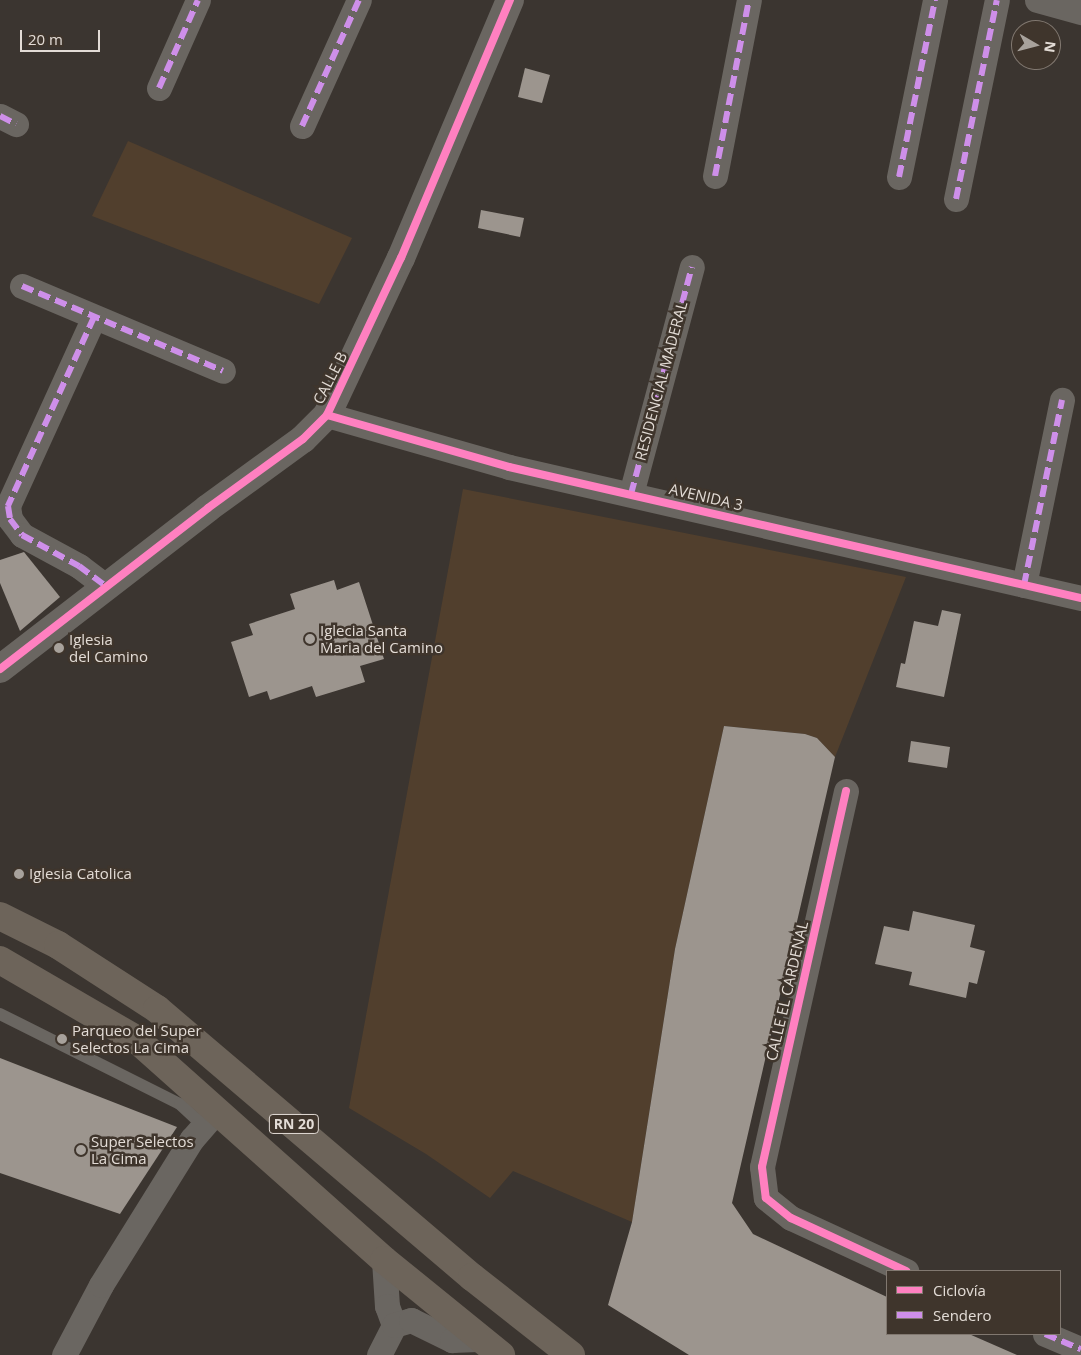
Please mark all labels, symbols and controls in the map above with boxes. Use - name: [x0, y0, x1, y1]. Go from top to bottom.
- scale bar: [22, 20, 102, 52]
- north arrow: [1011, 20, 1061, 70]
- text: 20 m: [28, 29, 63, 49]
- text: N: [1040, 40, 1061, 54]
- street label: RESIDENCIAL MADERAL: [631, 299, 691, 463]
- street label: CALLE B: [309, 349, 351, 407]
- street label: AVENIDA 3: [667, 480, 745, 514]
- place label: Iglecia Santa Maria del Camino: [320, 621, 443, 656]
- place label: Iglesia del Camino: [69, 630, 148, 665]
- marker: Iglecia Santa Maria del Camino: [304, 633, 316, 645]
- marker: Iglesia del Camino: [53, 642, 65, 654]
- place label: Iglesia Catolica: [29, 865, 132, 883]
- marker: Iglesia Catolica: [13, 868, 25, 880]
- street label: CALLE EL CARDENAL: [762, 919, 812, 1063]
- place label: Parqueo del Super Selectos La Cima: [72, 1021, 202, 1056]
- marker: Parqueo del Super Selectos La Cima: [56, 1033, 68, 1045]
- road number: RN 20: [268, 1112, 320, 1136]
- place label: Super Selectos La Cima: [91, 1132, 194, 1167]
- marker: Super Selectos La Cima: [75, 1144, 87, 1156]
- legend: [886, 1270, 1061, 1335]
- text: Ciclovía: [933, 1280, 986, 1300]
- text: Sendero: [933, 1305, 992, 1325]

